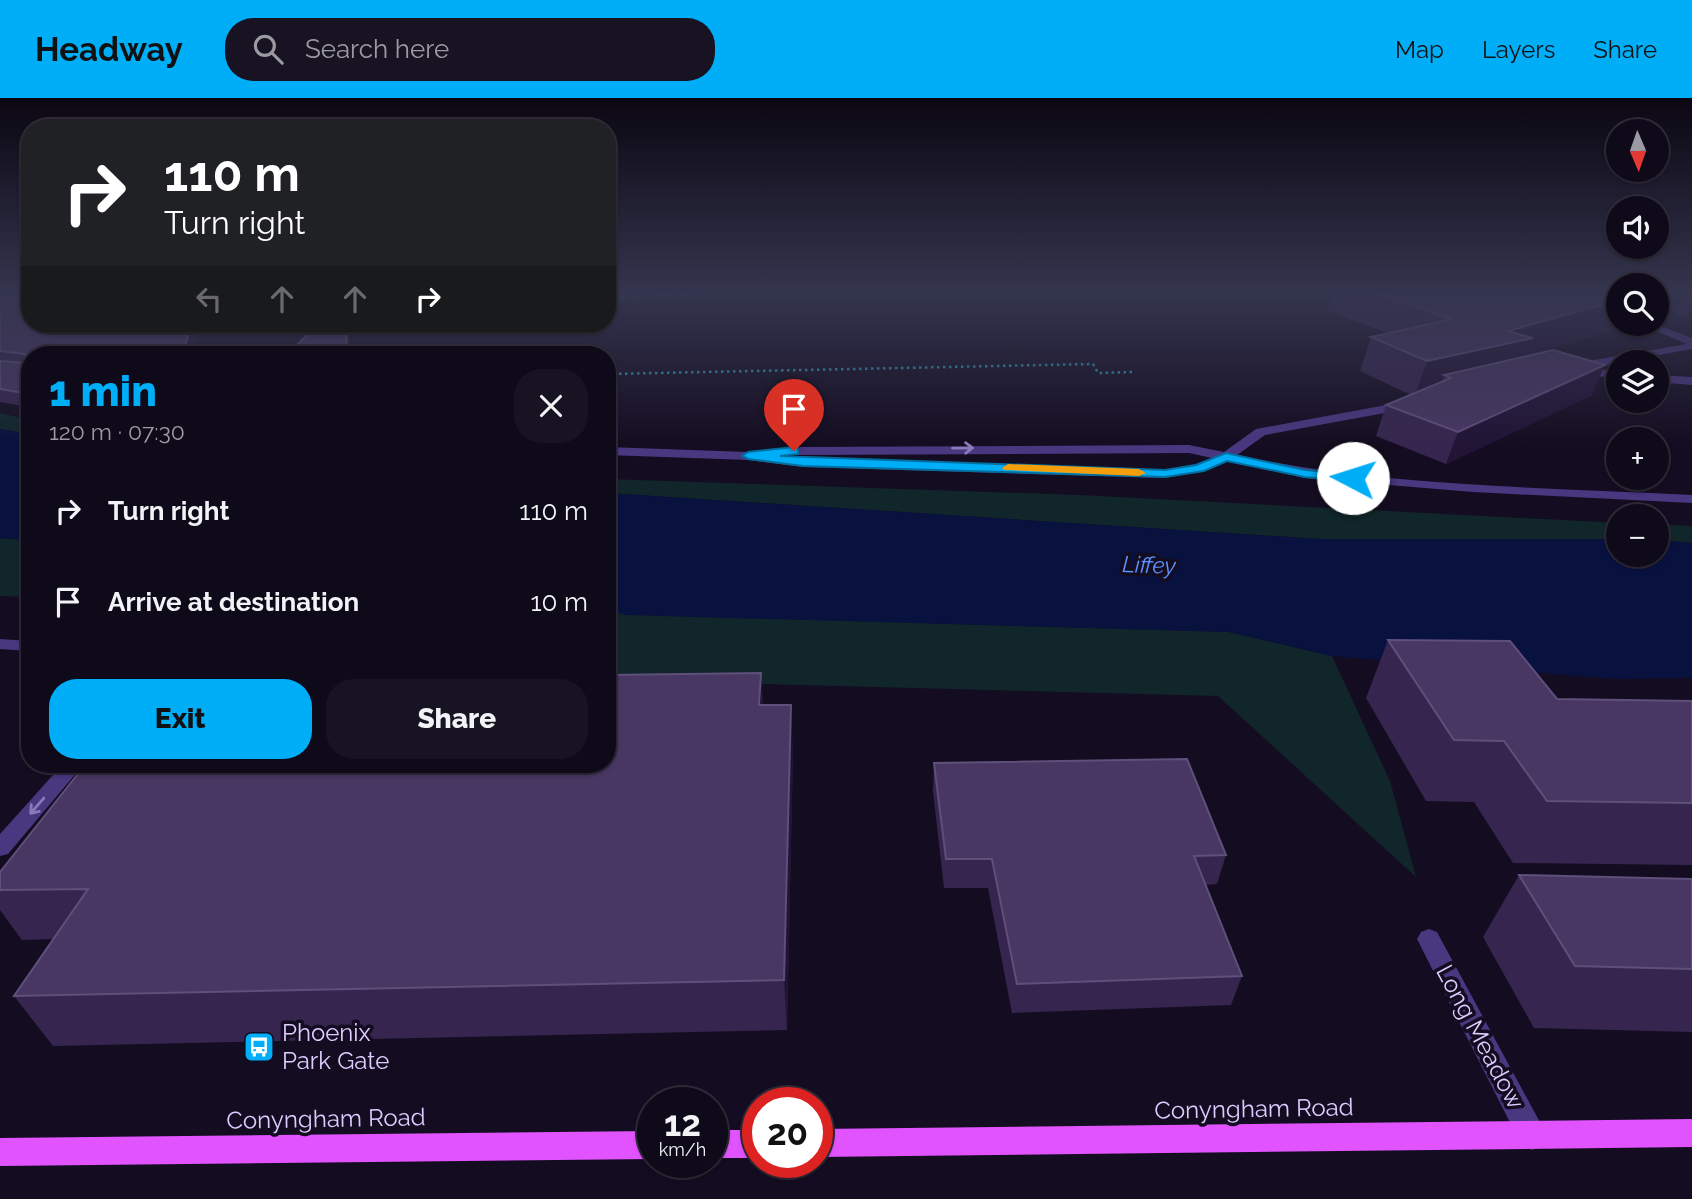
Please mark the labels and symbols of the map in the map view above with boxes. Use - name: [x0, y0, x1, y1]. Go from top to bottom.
- north arrow: [1606, 119, 1670, 182]
- pin: [764, 379, 824, 451]
- position arrow: [1316, 441, 1390, 515]
- one-way arrow: [951, 442, 974, 455]
- water label: Liffey: [1122, 550, 1177, 579]
- one-way arrow: [29, 797, 45, 815]
- street label: Long Meadow: [1430, 960, 1531, 1114]
- place label: Phoenix Park Gate: [282, 1018, 389, 1075]
- bus stop icon: Phoenix Park Gate: [242, 1030, 276, 1064]
- speed limit sign: 20: [742, 1087, 833, 1178]
- street label: Conyngham Road: [1154, 1092, 1354, 1125]
- street label: Conyngham Road: [226, 1102, 426, 1135]

